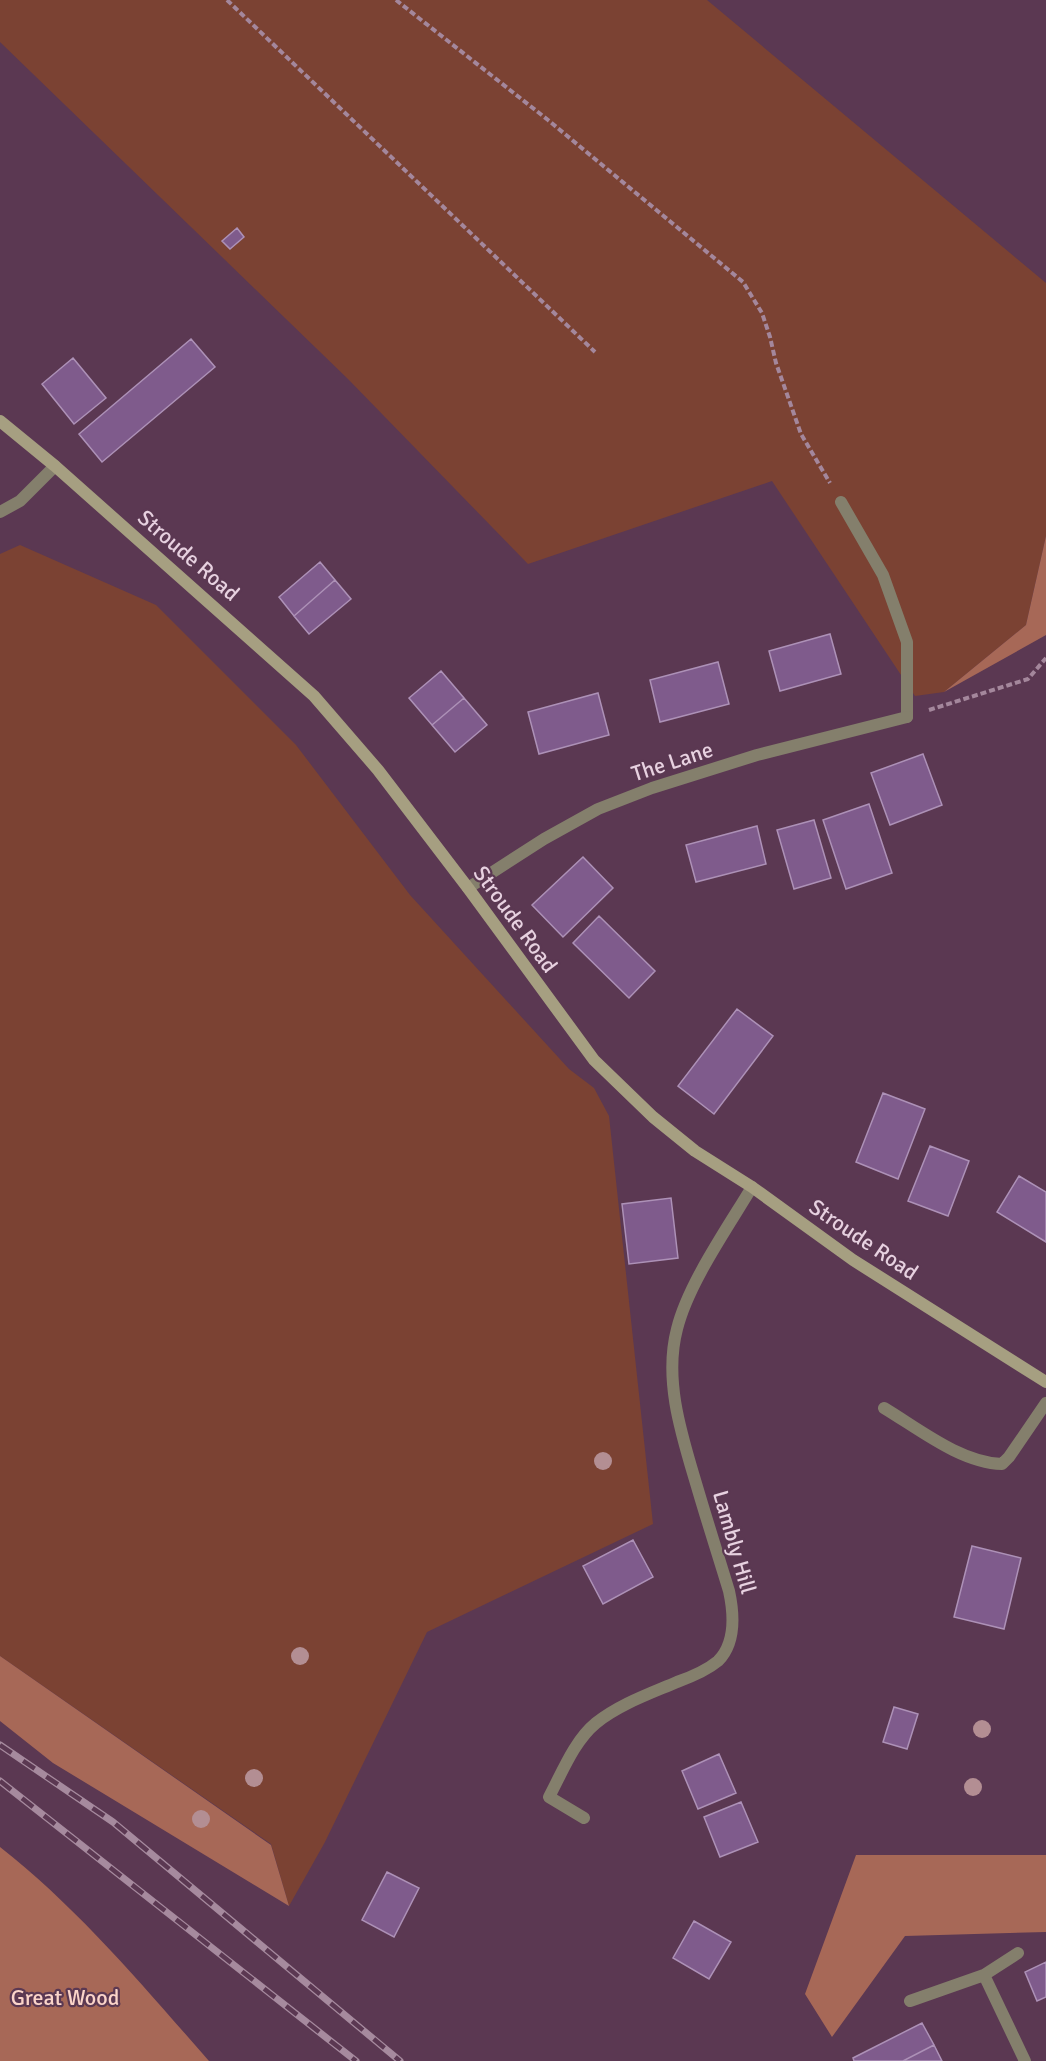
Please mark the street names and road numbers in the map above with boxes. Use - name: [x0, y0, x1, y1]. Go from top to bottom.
- street label: Stroude Road: [132, 504, 245, 607]
- street label: The Lane: [628, 736, 716, 787]
- street label: Stroude Road: [468, 861, 563, 978]
- street label: Stroude Road: [804, 1193, 923, 1286]
- street label: Lambly Hill: [707, 1487, 762, 1597]

